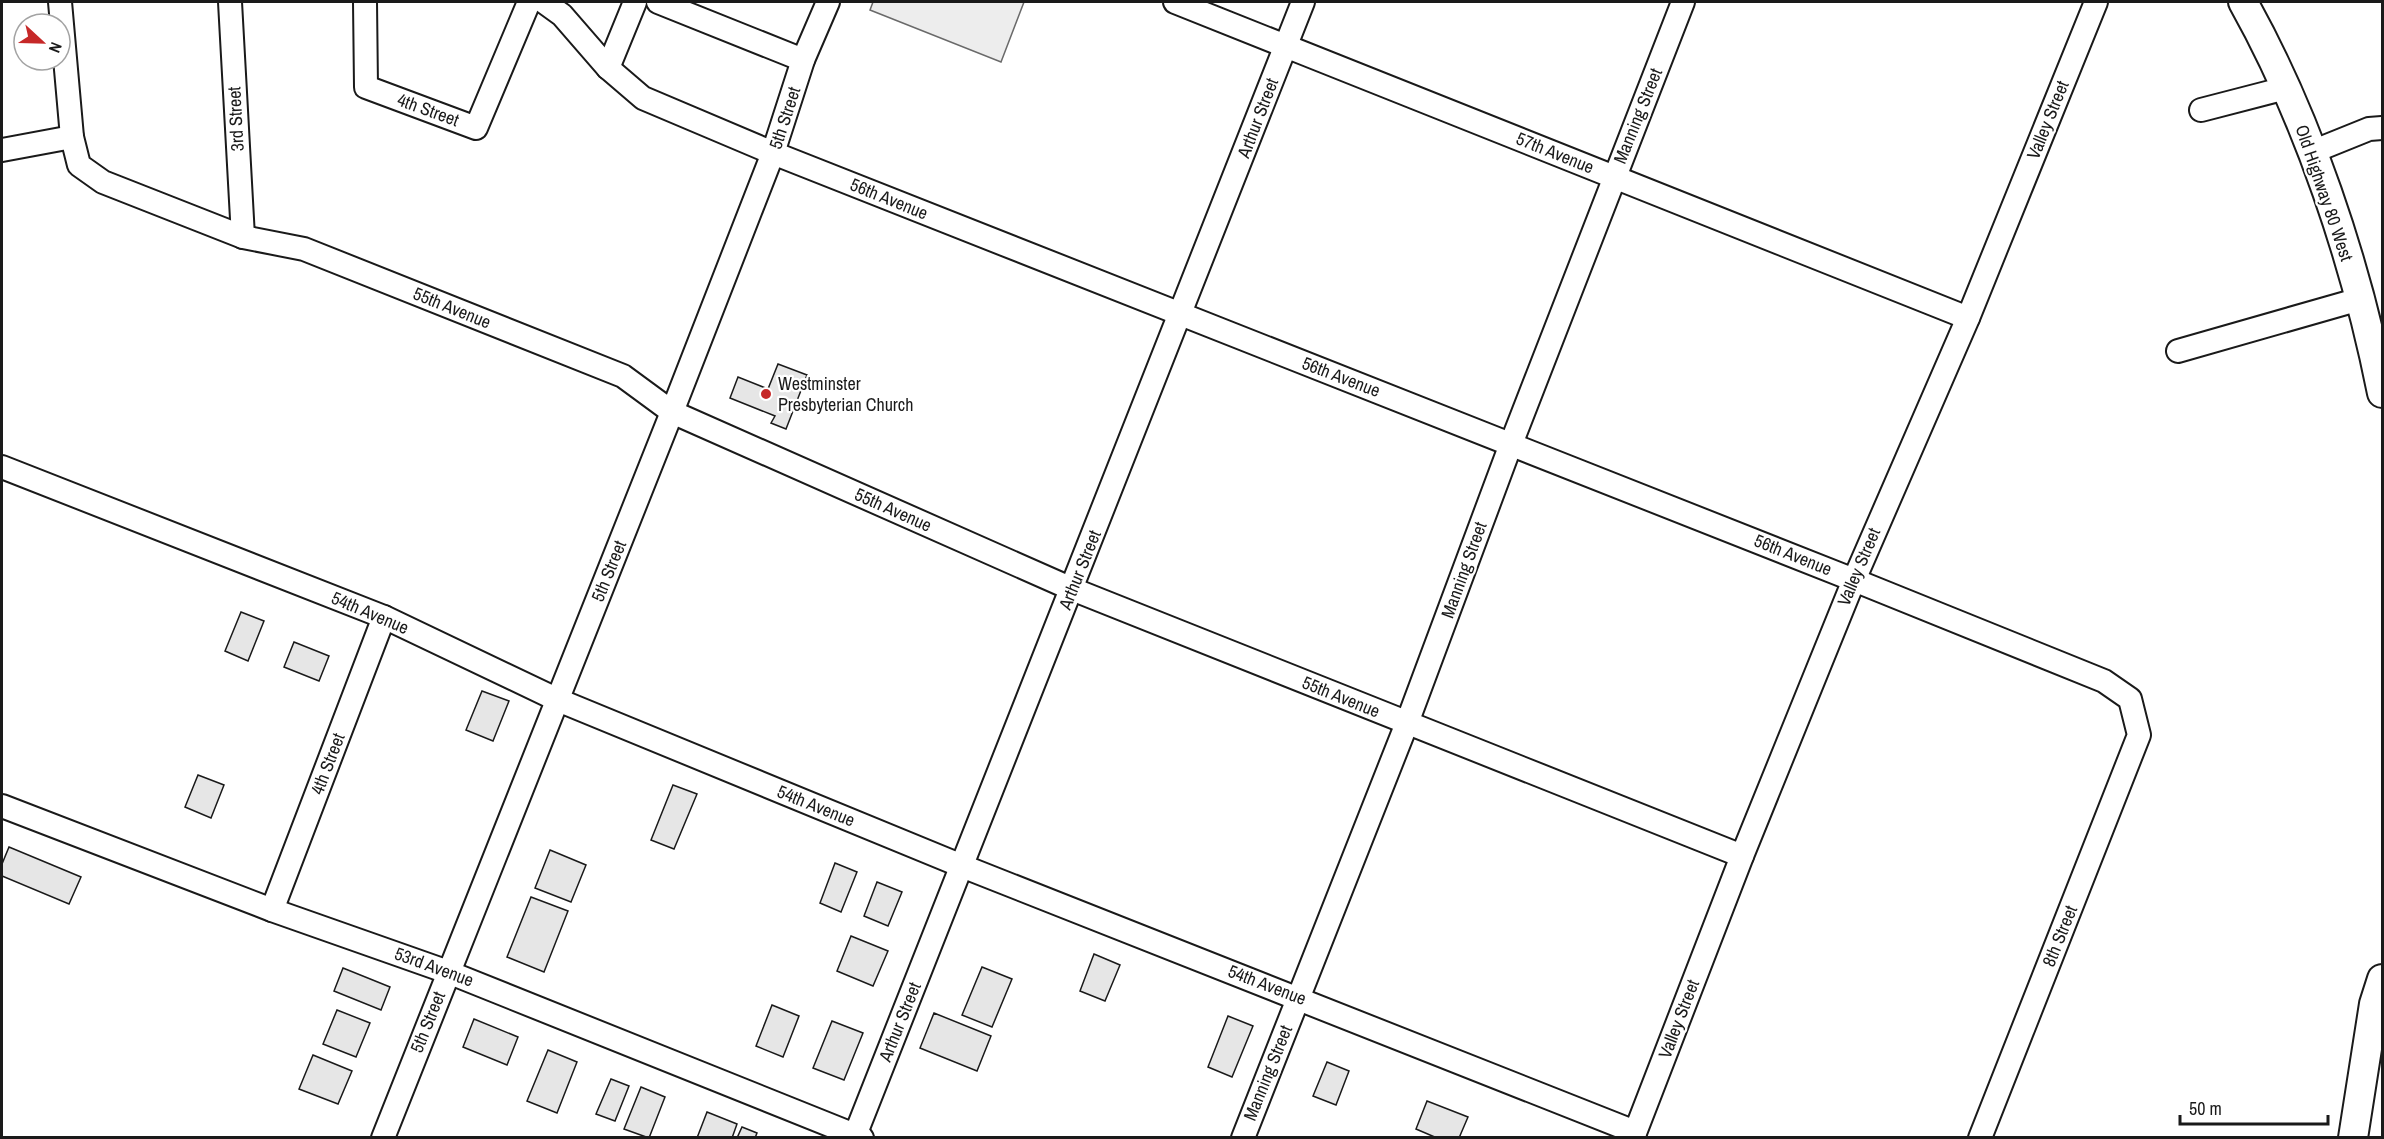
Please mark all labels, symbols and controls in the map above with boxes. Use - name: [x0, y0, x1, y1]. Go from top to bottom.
- north arrow: [12, 12, 72, 72]
- text: N: [44, 39, 68, 56]
- street label: Manning Street: [1607, 64, 1668, 167]
- street label: Arthur Street: [1231, 74, 1284, 162]
- street label: Valley Street: [2020, 77, 2075, 163]
- street label: 5th Street: [763, 84, 806, 152]
- street label: 3rd Street: [221, 86, 250, 152]
- street label: 4th Street: [394, 87, 463, 132]
- street label: Old Highway 80 West: [2289, 121, 2359, 264]
- street label: 57th Avenue: [1513, 126, 1598, 179]
- street label: 56th Avenue: [847, 172, 932, 225]
- street label: 55th Avenue: [410, 281, 495, 334]
- street label: 56th Avenue: [1299, 350, 1384, 403]
- place label: Westminster Presbyterian Church: [778, 371, 913, 417]
- marker: Westminster Presbyterian Church: [759, 387, 773, 401]
- street label: 55th Avenue: [851, 481, 936, 538]
- street label: Manning Street: [1435, 518, 1493, 622]
- street label: Valley Street: [1831, 524, 1886, 610]
- street label: Arthur Street: [1052, 526, 1107, 614]
- street label: 56th Avenue: [1751, 528, 1836, 581]
- street label: 5th Street: [585, 536, 632, 605]
- street label: 54th Avenue: [328, 585, 413, 640]
- street label: 55th Avenue: [1299, 670, 1384, 723]
- street label: 4th Street: [304, 729, 351, 798]
- street label: 54th Avenue: [774, 779, 859, 832]
- street label: 8th Street: [2036, 901, 2083, 970]
- street label: 53rd Avenue: [391, 941, 477, 992]
- street label: 54th Avenue: [1225, 958, 1310, 1011]
- street label: Valley Street: [1652, 976, 1705, 1062]
- street label: Arthur Street: [872, 978, 927, 1066]
- street label: 5th Street: [404, 987, 451, 1056]
- street label: Manning Street: [1237, 1021, 1298, 1124]
- scale bar: [2180, 1088, 2328, 1126]
- text: 50 m: [2189, 1096, 2222, 1121]

